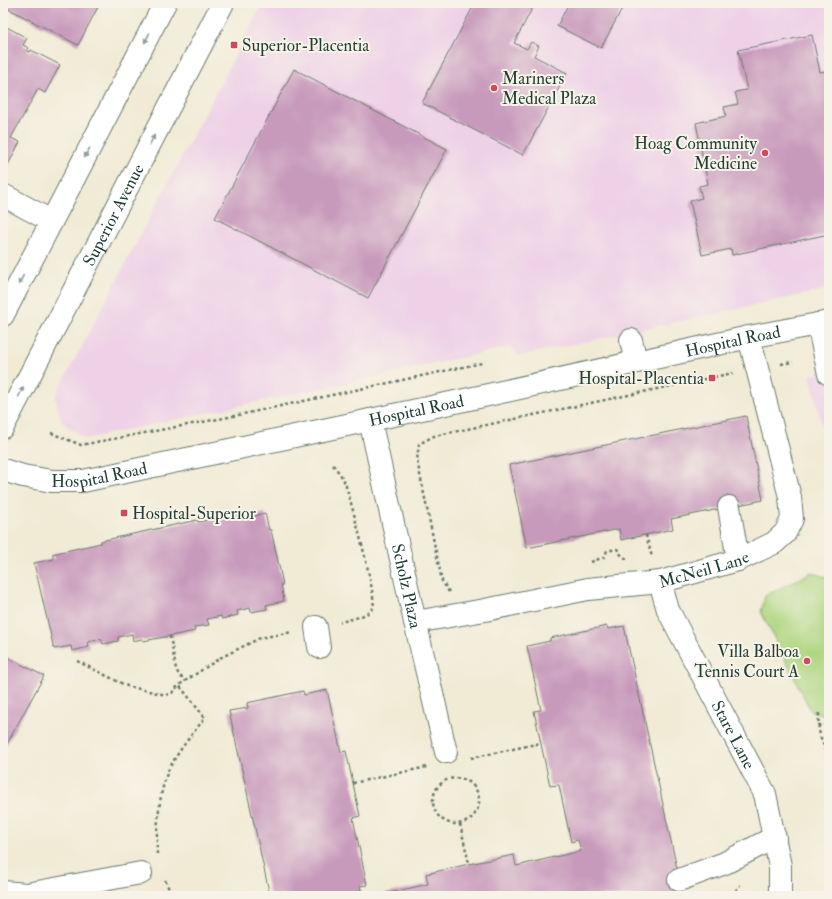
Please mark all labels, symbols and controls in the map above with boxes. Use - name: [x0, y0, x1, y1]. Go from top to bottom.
- one-way arrow: [144, 32, 150, 43]
- place label: Superior-Placentia: [242, 35, 370, 57]
- marker: Superior-Placentia: [229, 40, 239, 50]
- place label: Mariners Medical Plaza: [502, 68, 597, 109]
- marker: Mariners Medical Plaza: [489, 83, 499, 93]
- place label: Hoag Community Medicine: [634, 133, 758, 174]
- one-way arrow: [148, 134, 155, 146]
- one-way arrow: [84, 147, 90, 159]
- marker: Hoag Community Medicine: [760, 148, 770, 158]
- street label: Superior Avenue: [78, 160, 148, 269]
- one-way arrow: [17, 274, 24, 286]
- street label: Hospital Road: [683, 321, 783, 361]
- place label: Hospital-Placentia: [578, 368, 705, 390]
- marker: Hospital-Placentia: [707, 373, 717, 383]
- one-way arrow: [18, 386, 24, 398]
- street label: Hospital Road: [367, 390, 466, 431]
- street label: Hospital Road: [51, 457, 149, 493]
- place label: Hospital-Superior: [132, 503, 257, 525]
- marker: Hospital-Superior: [119, 508, 129, 518]
- street label: Scholz Plaza: [387, 542, 427, 631]
- street label: McNeil Lane: [656, 546, 752, 592]
- place label: Villa Balboa Tennis Court A: [694, 641, 800, 682]
- marker: Villa Balboa Tennis Court A: [802, 656, 812, 666]
- street label: Stare Lane: [707, 697, 760, 772]

